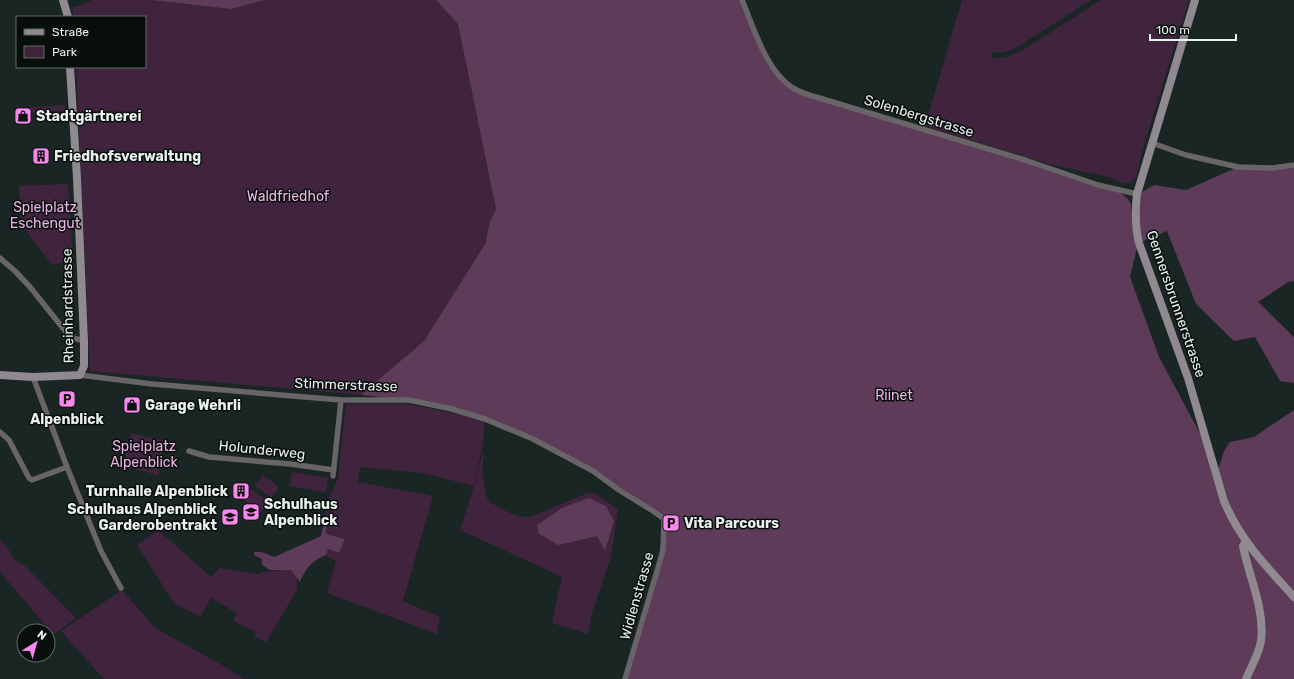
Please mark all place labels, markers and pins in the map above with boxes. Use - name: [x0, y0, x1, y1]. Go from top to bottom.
- shop icon: Stadtgärtnerei: [13, 106, 33, 126]
- place label: Stadtgärtnerei: [36, 108, 141, 125]
- building icon: Friedhofsverwaltung: [31, 146, 51, 166]
- place label: Friedhofsverwaltung: [54, 148, 201, 165]
- parking icon: Alpenblick: [57, 389, 77, 409]
- shop icon: Garage Wehrli: [122, 395, 142, 415]
- place label: Garage Wehrli: [145, 397, 241, 414]
- place label: Alpenblick: [30, 411, 105, 428]
- building icon: Turnhalle Alpenblick: [231, 481, 251, 501]
- place label: Turnhalle Alpenblick: [86, 483, 229, 500]
- place label: Schulhaus Alpenblick: [264, 496, 338, 529]
- place label: Schulhaus Alpenblick Garderobentrakt: [67, 501, 218, 534]
- school or university icon: Schulhaus Alpenblick: [241, 502, 261, 522]
- school or university icon: Schulhaus Alpenblick Garderobentrakt: [220, 507, 240, 527]
- parking icon: Vita Parcours: [661, 513, 681, 533]
- place label: Vita Parcours: [684, 515, 779, 532]

